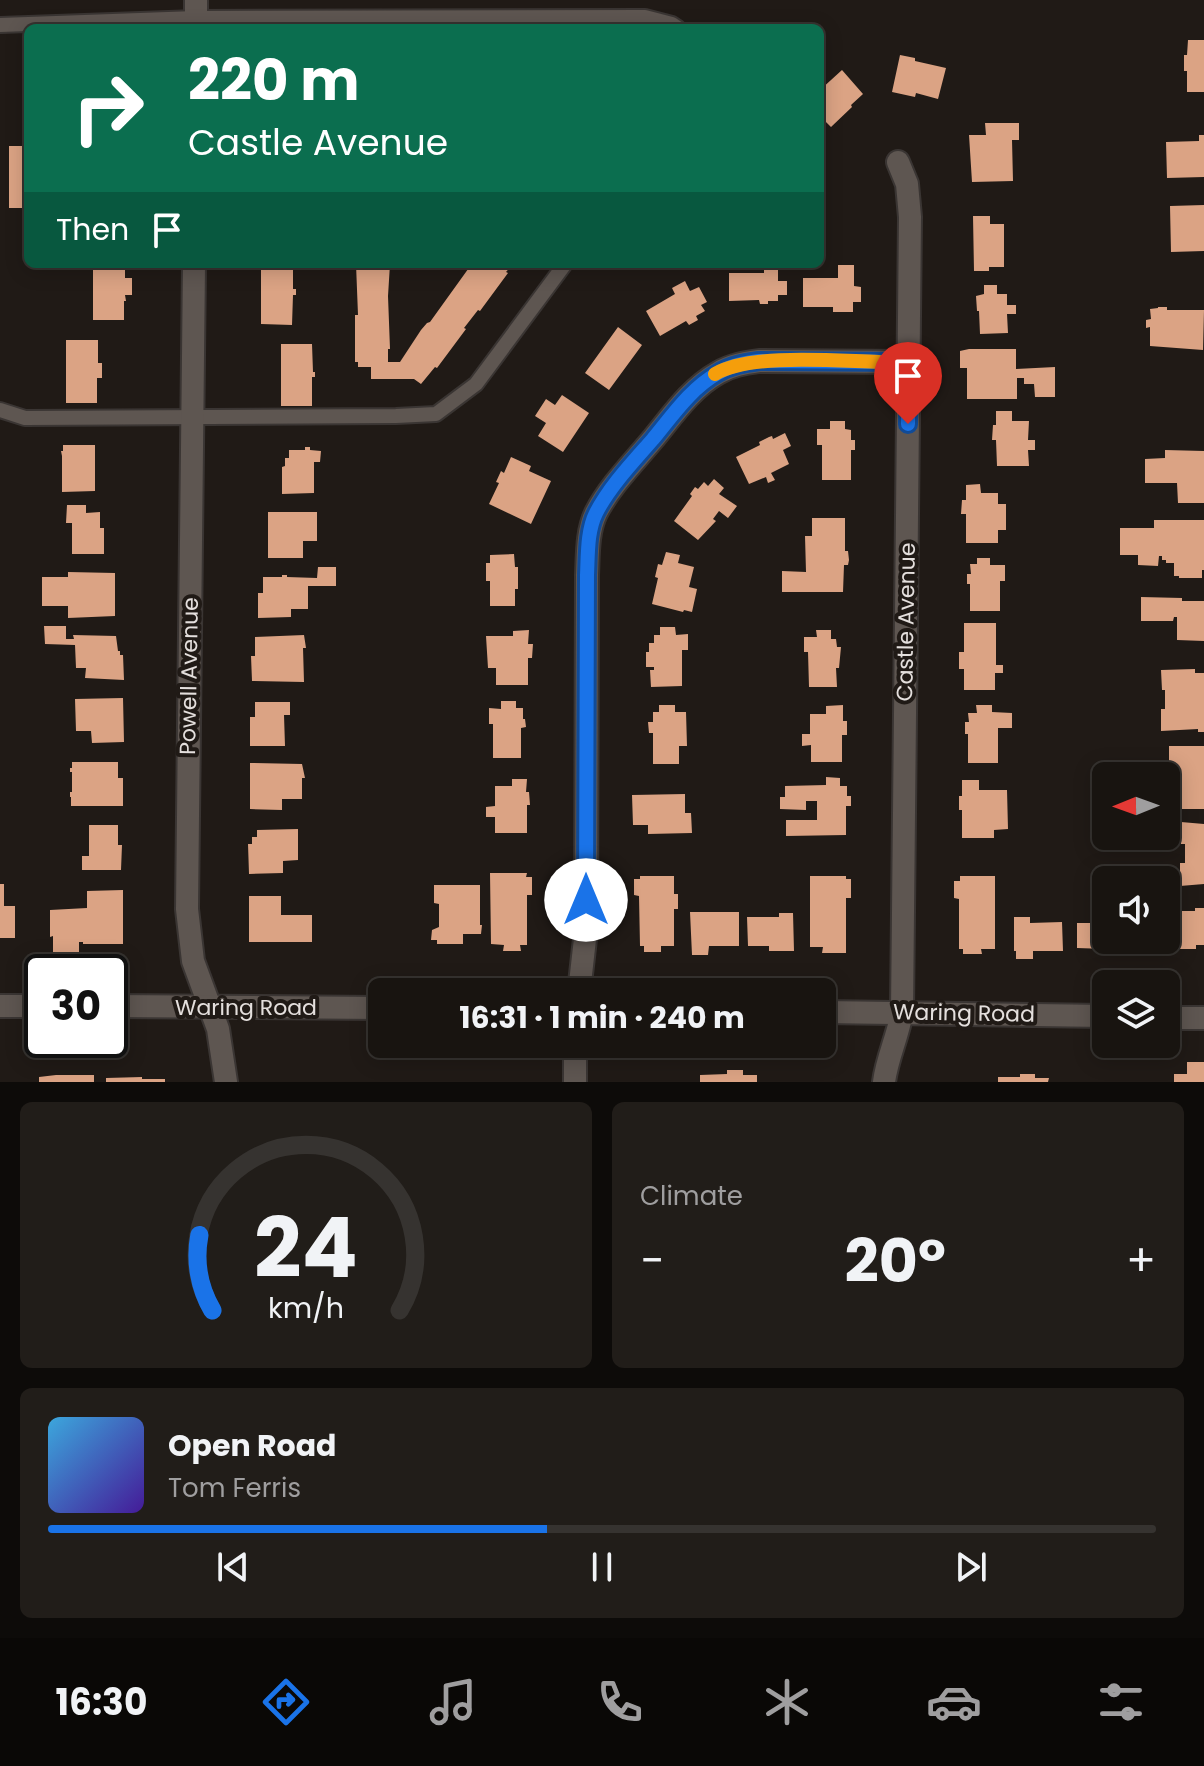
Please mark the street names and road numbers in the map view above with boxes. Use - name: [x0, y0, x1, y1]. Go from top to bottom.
- street label: Castle Avenue: [889, 542, 923, 702]
- street label: Powell Avenue: [172, 597, 206, 755]
- street label: Waring Road: [175, 992, 317, 1023]
- street label: Waring Road: [893, 996, 1035, 1030]

